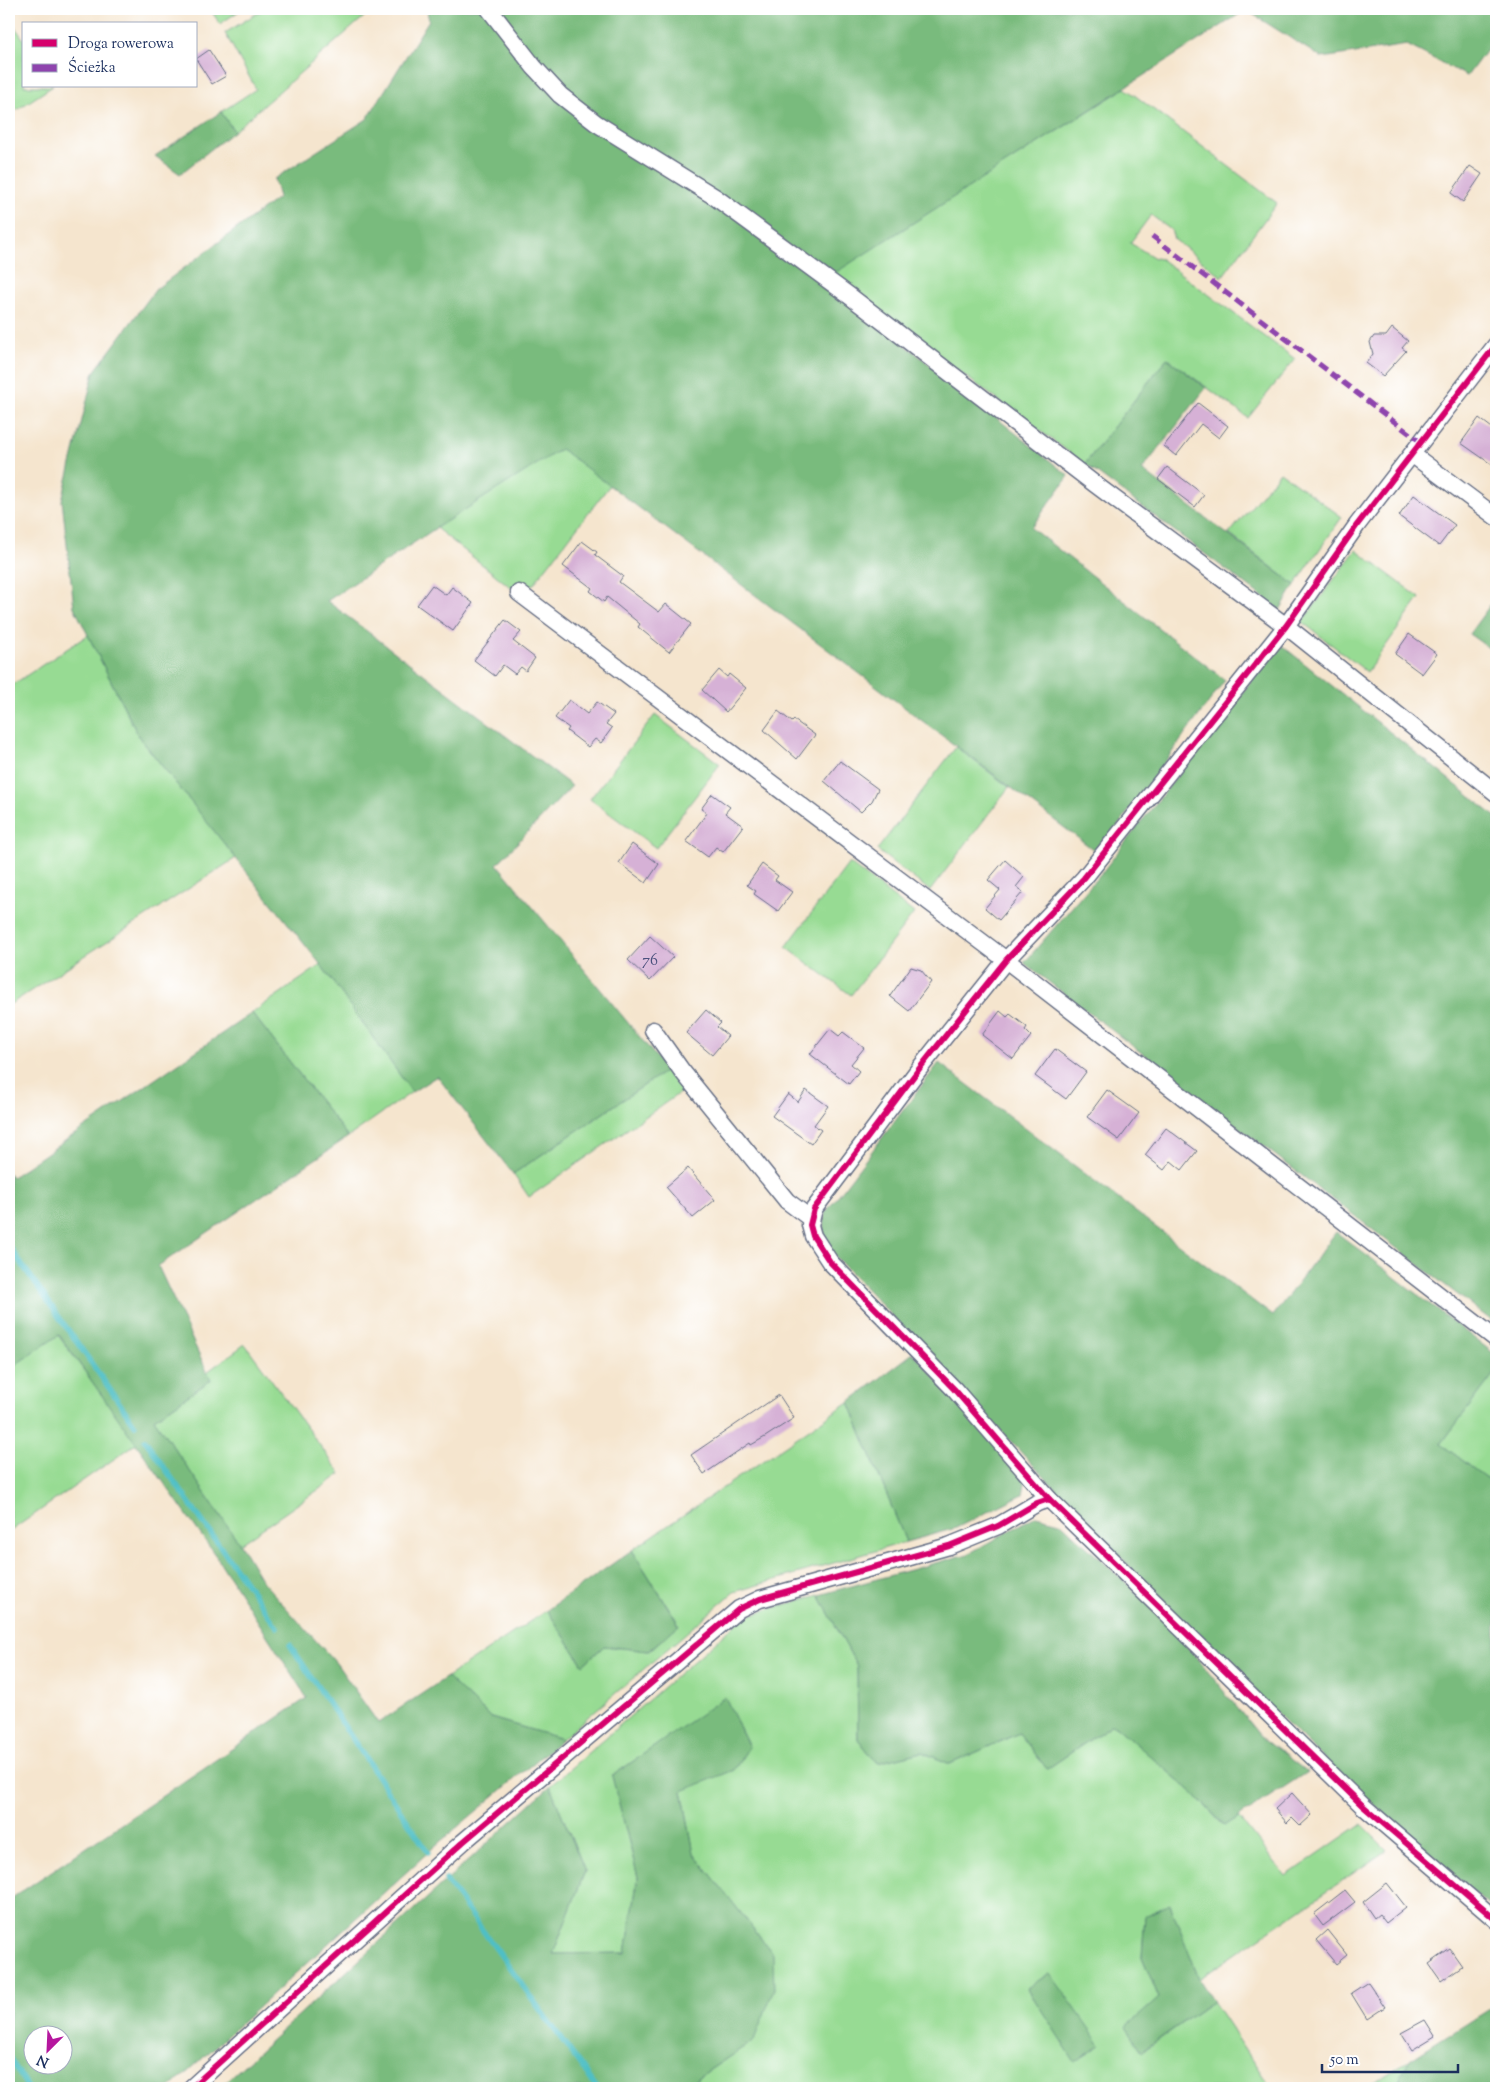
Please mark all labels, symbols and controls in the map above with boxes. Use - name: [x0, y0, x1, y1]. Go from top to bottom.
- legend: [22, 22, 198, 88]
- text: Droga rowerowa: [68, 34, 174, 55]
- text: Ścieżka: [68, 56, 116, 79]
- house number: 76: [642, 950, 658, 973]
- north arrow: [22, 2024, 72, 2074]
- scale bar: [1322, 2042, 1459, 2074]
- text: N: [34, 2049, 53, 2071]
- text: 50 m: [1329, 2050, 1359, 2071]

